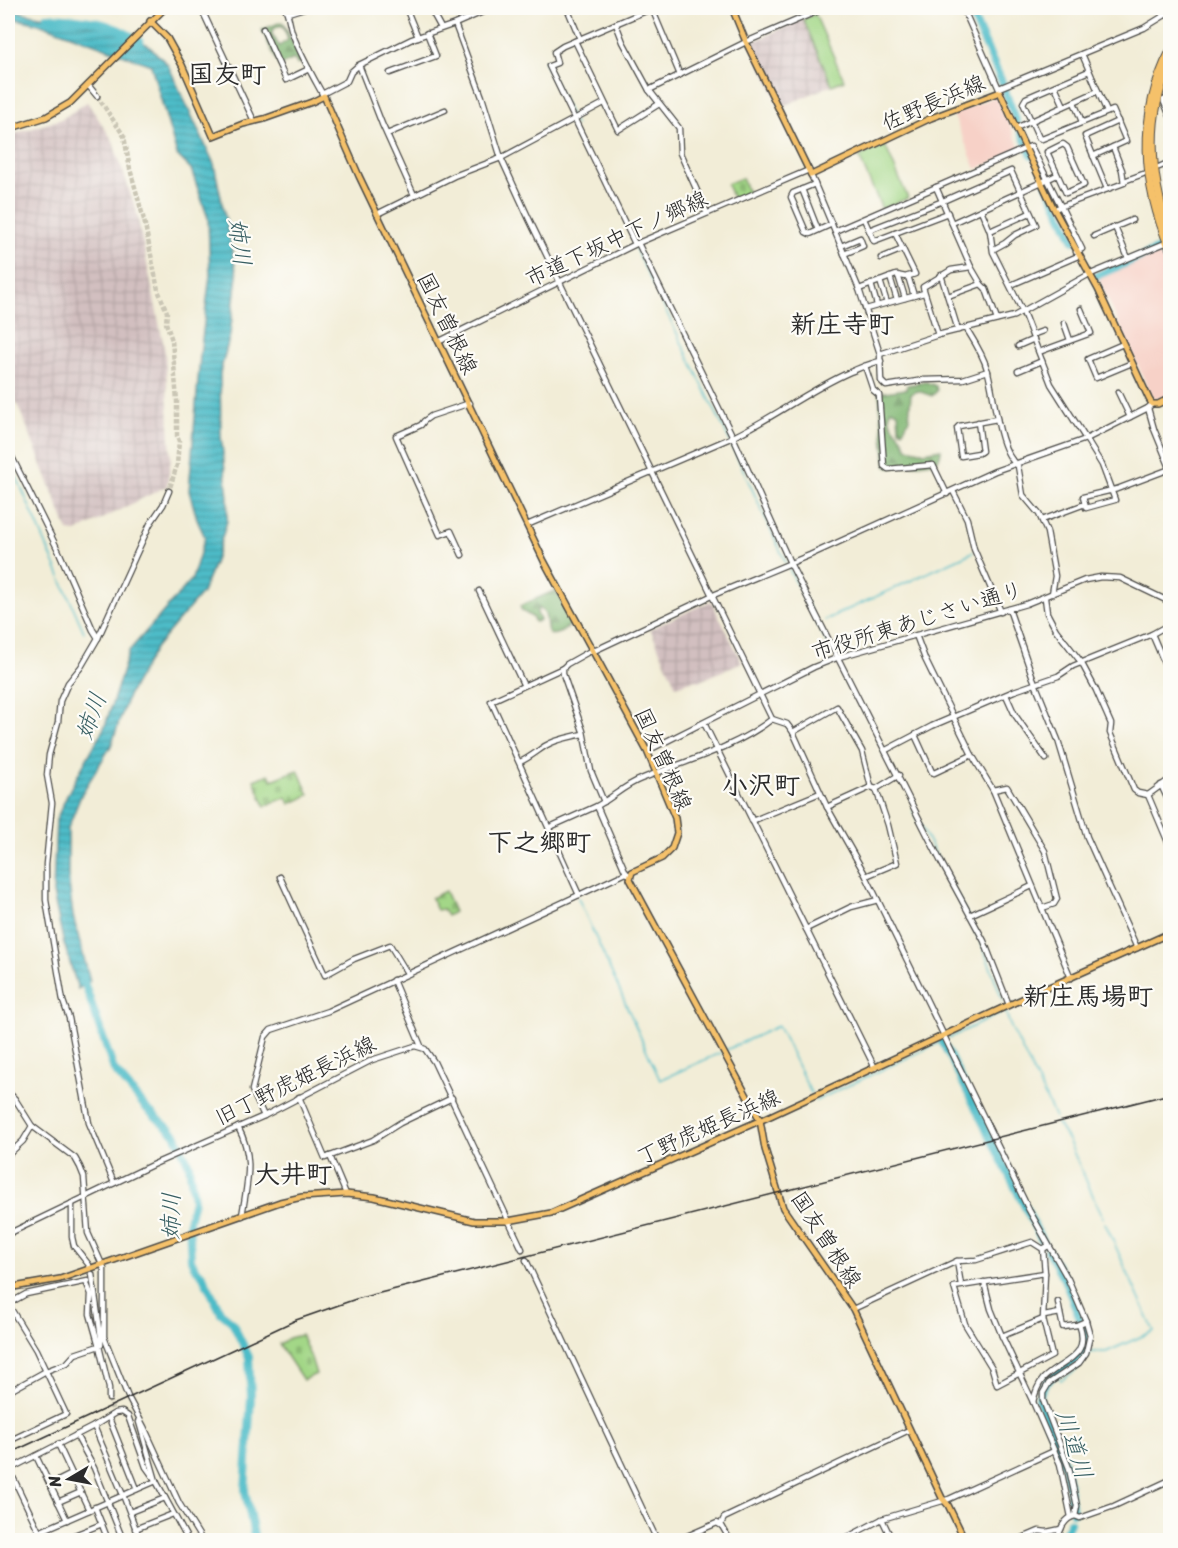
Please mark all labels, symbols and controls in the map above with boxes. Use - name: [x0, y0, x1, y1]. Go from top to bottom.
- district label: 国友町: [188, 51, 266, 97]
- street label: 佐野長浜線: [875, 63, 991, 142]
- street label: 市道下坂中下ノ郷線: [518, 179, 714, 298]
- water label: 姉川: [216, 216, 264, 268]
- street label: 国友曽根線: [406, 265, 489, 381]
- district label: 新庄寺町: [790, 301, 894, 347]
- street label: 市役所東あじさい通り: [806, 570, 1028, 671]
- water label: 姉川: [63, 686, 119, 746]
- street label: 国友曽根線: [623, 701, 704, 817]
- district label: 小沢町: [722, 762, 800, 808]
- district label: 下之郷町: [487, 819, 591, 865]
- district label: 新庄馬場町: [1023, 973, 1153, 1019]
- street label: 旧丁野虎姫長浜線: [208, 1024, 383, 1137]
- street label: 丁野虎姫長浜線: [630, 1077, 786, 1176]
- district label: 大井町: [254, 1151, 332, 1197]
- street label: 国友曽根線: [780, 1183, 873, 1296]
- water label: 姉川: [150, 1192, 192, 1240]
- water label: 川道川: [1043, 1403, 1105, 1485]
- north arrow: [39, 1449, 99, 1509]
- text: N: [39, 1473, 70, 1490]

